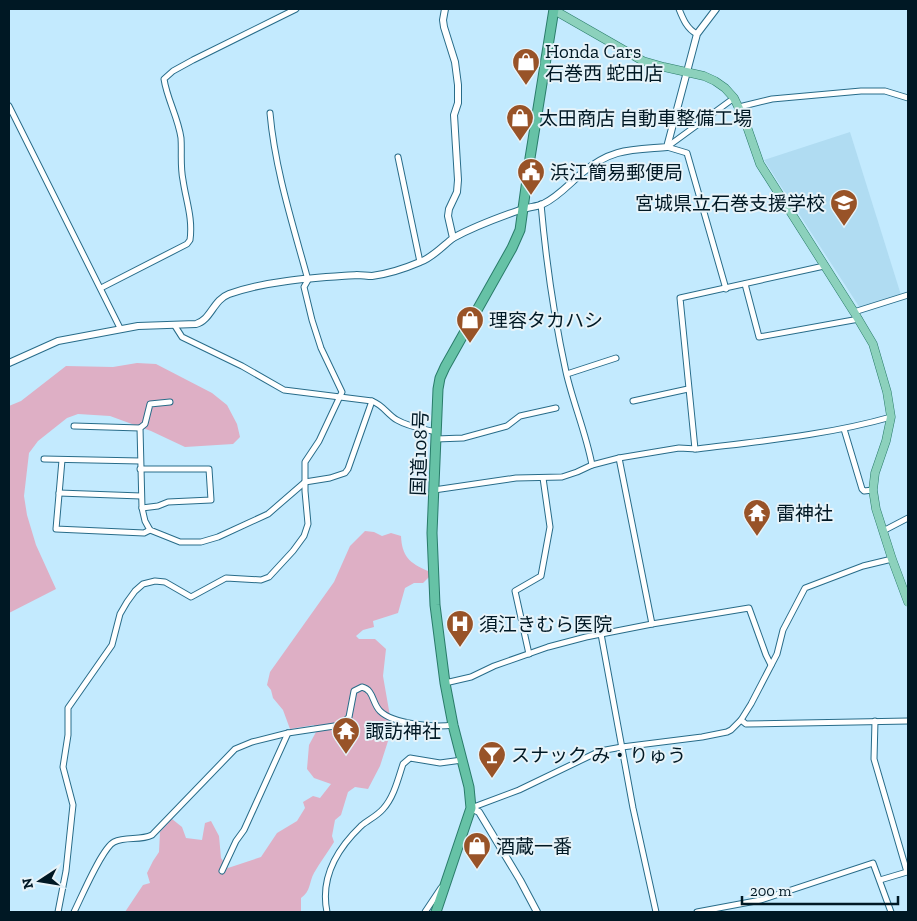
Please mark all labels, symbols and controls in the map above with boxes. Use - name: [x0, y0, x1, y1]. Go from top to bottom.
- place label: Honda Cars 石巻西 蛇田店: [545, 40, 663, 85]
- shop icon: Honda Cars 石巻西 蛇田店: [511, 47, 541, 86]
- shop icon: 太田商店 自動車整備工場: [505, 103, 535, 142]
- place label: 太田商店 自動車整備工場: [539, 107, 752, 130]
- public building icon: 浜江簡易郵便局: [516, 157, 546, 196]
- place label: 浜江簡易郵便局: [550, 161, 683, 184]
- school or university icon: 宮城県立石巻支援学校: [829, 188, 859, 227]
- place label: 宮城県立石巻支援学校: [635, 192, 825, 215]
- shop icon: 理容タカハシ: [455, 305, 485, 344]
- place label: 理容タカハシ: [489, 309, 603, 332]
- street label: 国道108号: [407, 410, 432, 496]
- temple icon: 雷神社: [742, 498, 772, 537]
- place label: 雷神社: [776, 502, 833, 525]
- hospital icon: 須江きむら医院: [445, 609, 475, 648]
- place label: 須江きむら医院: [479, 613, 612, 636]
- temple icon: 諏訪神社: [331, 716, 361, 755]
- place label: 諏訪神社: [365, 720, 441, 743]
- bar icon: スナック み・りゅう: [477, 740, 507, 779]
- place label: スナック み・りゅう: [511, 744, 686, 767]
- shop icon: 酒蔵一番: [462, 831, 492, 870]
- place label: 酒蔵一番: [496, 835, 572, 858]
- north arrow: [15, 856, 65, 906]
- scale bar: [742, 874, 898, 906]
- text: N: [18, 876, 37, 891]
- text: 200 m: [750, 882, 791, 900]

